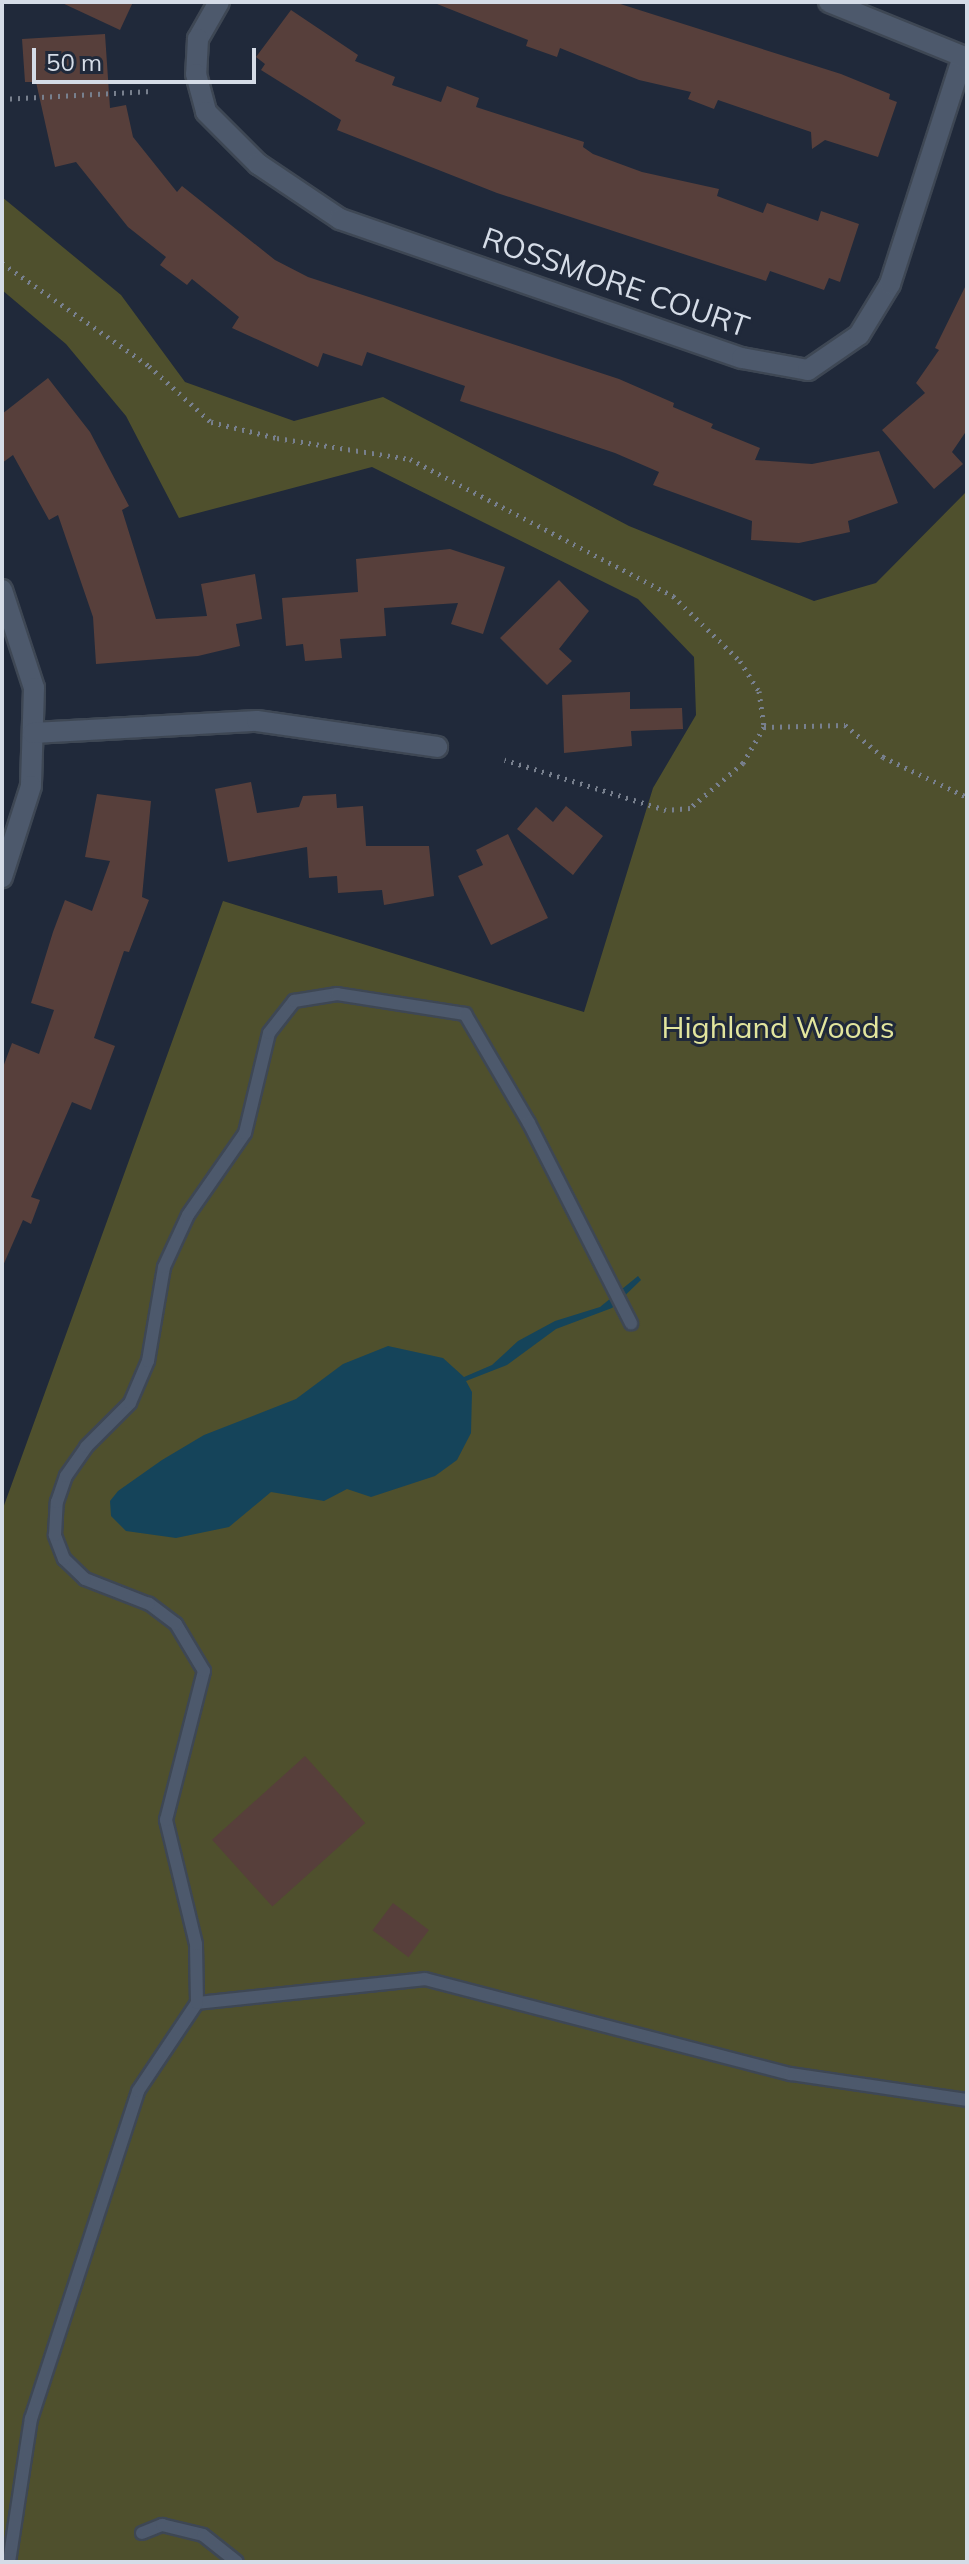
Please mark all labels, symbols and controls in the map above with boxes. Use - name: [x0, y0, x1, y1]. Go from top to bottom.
- scale bar: [36, 32, 260, 82]
- text: 50 m: [46, 47, 102, 77]
- street label: ROSSMORE COURT: [478, 219, 754, 345]
- park label: Highland Woods: [661, 1009, 895, 1045]

